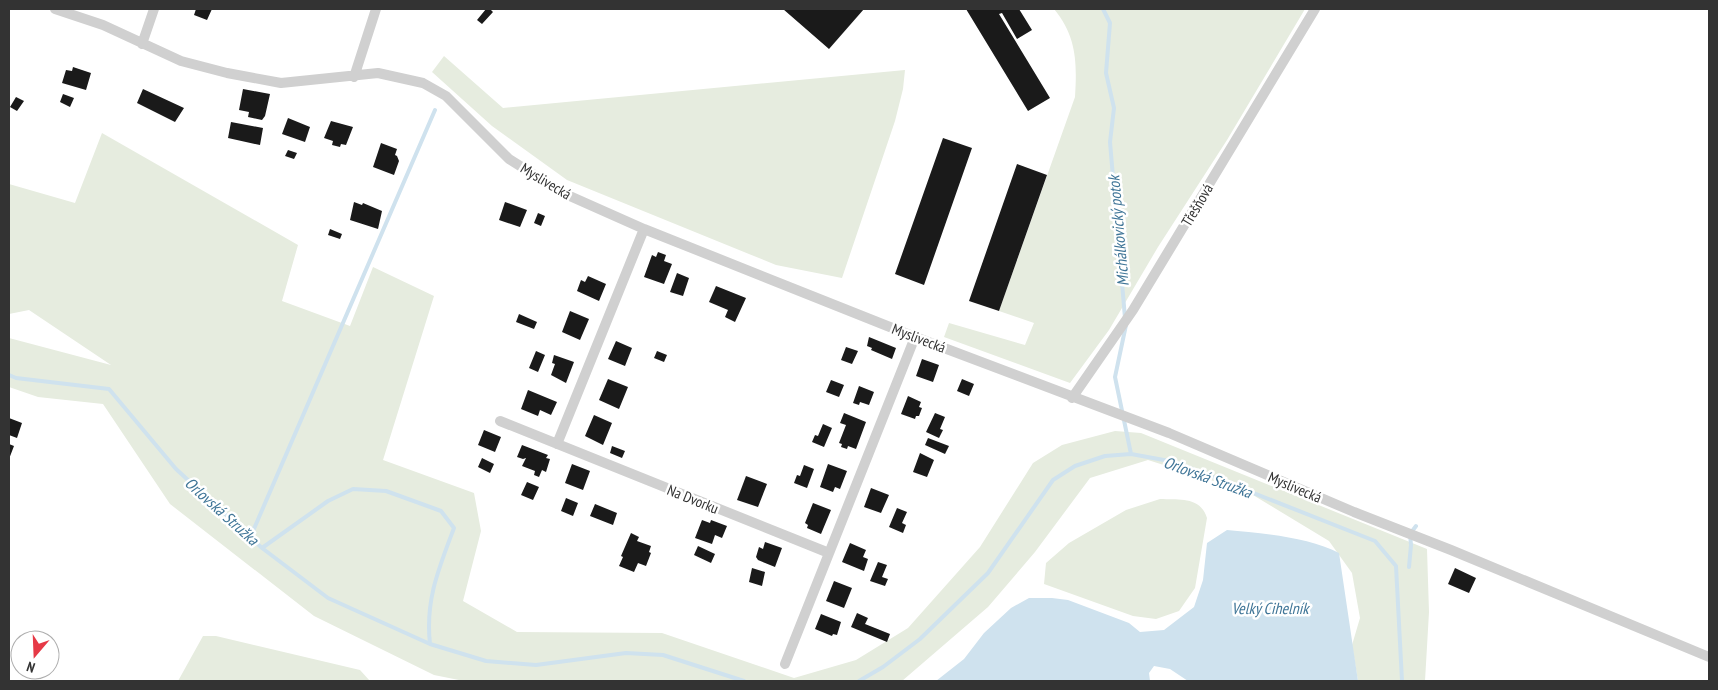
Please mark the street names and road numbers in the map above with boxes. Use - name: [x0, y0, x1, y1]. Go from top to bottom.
- street label: Myslivecká: [517, 158, 575, 204]
- street label: Třešňová: [1177, 180, 1217, 230]
- street label: Myslivecká: [889, 319, 949, 357]
- street label: Myslivecká: [1265, 467, 1325, 507]
- street label: Na Dvorku: [665, 480, 721, 518]

